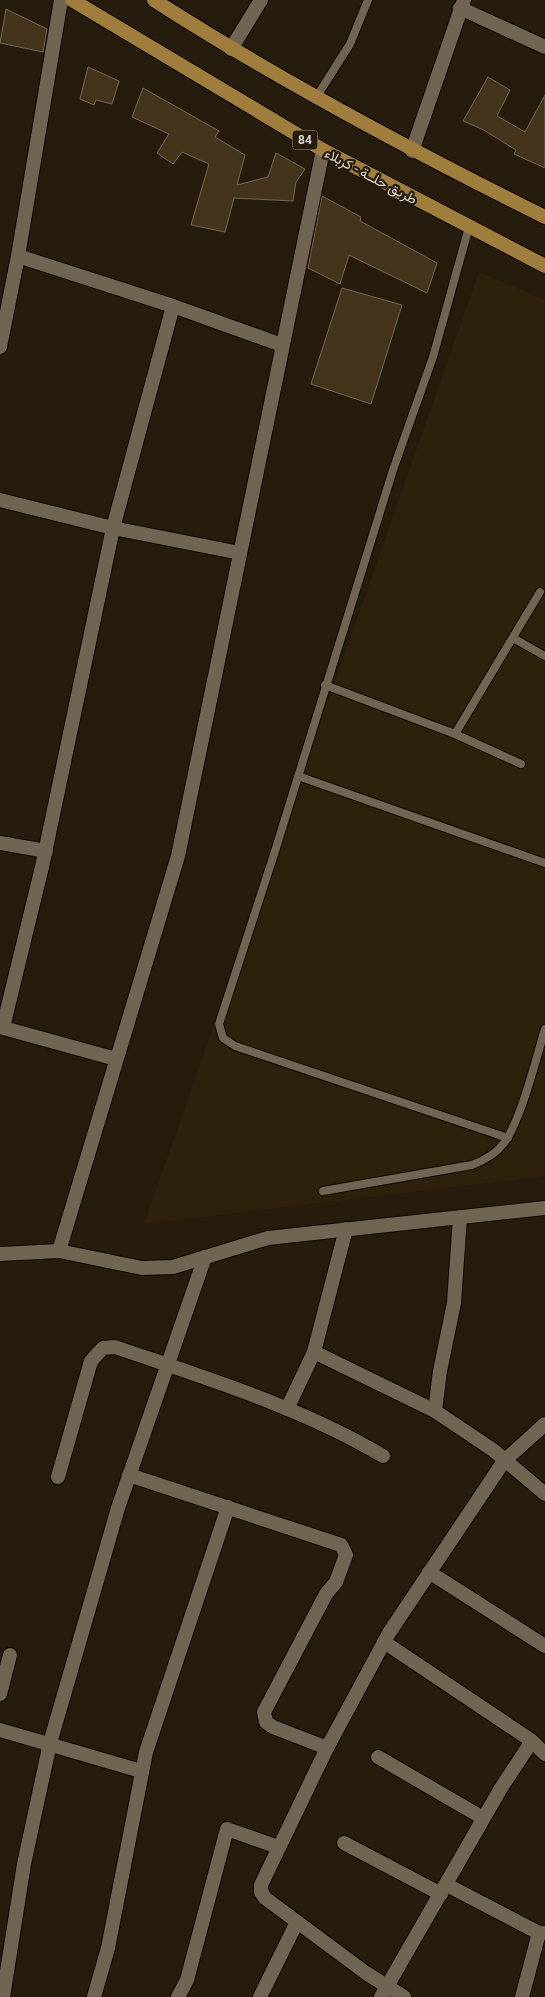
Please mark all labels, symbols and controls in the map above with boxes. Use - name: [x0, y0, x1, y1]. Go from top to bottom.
- road number: 84: [292, 130, 318, 150]
- street label: طريق حلــة - كربلاء: [322, 145, 420, 208]

